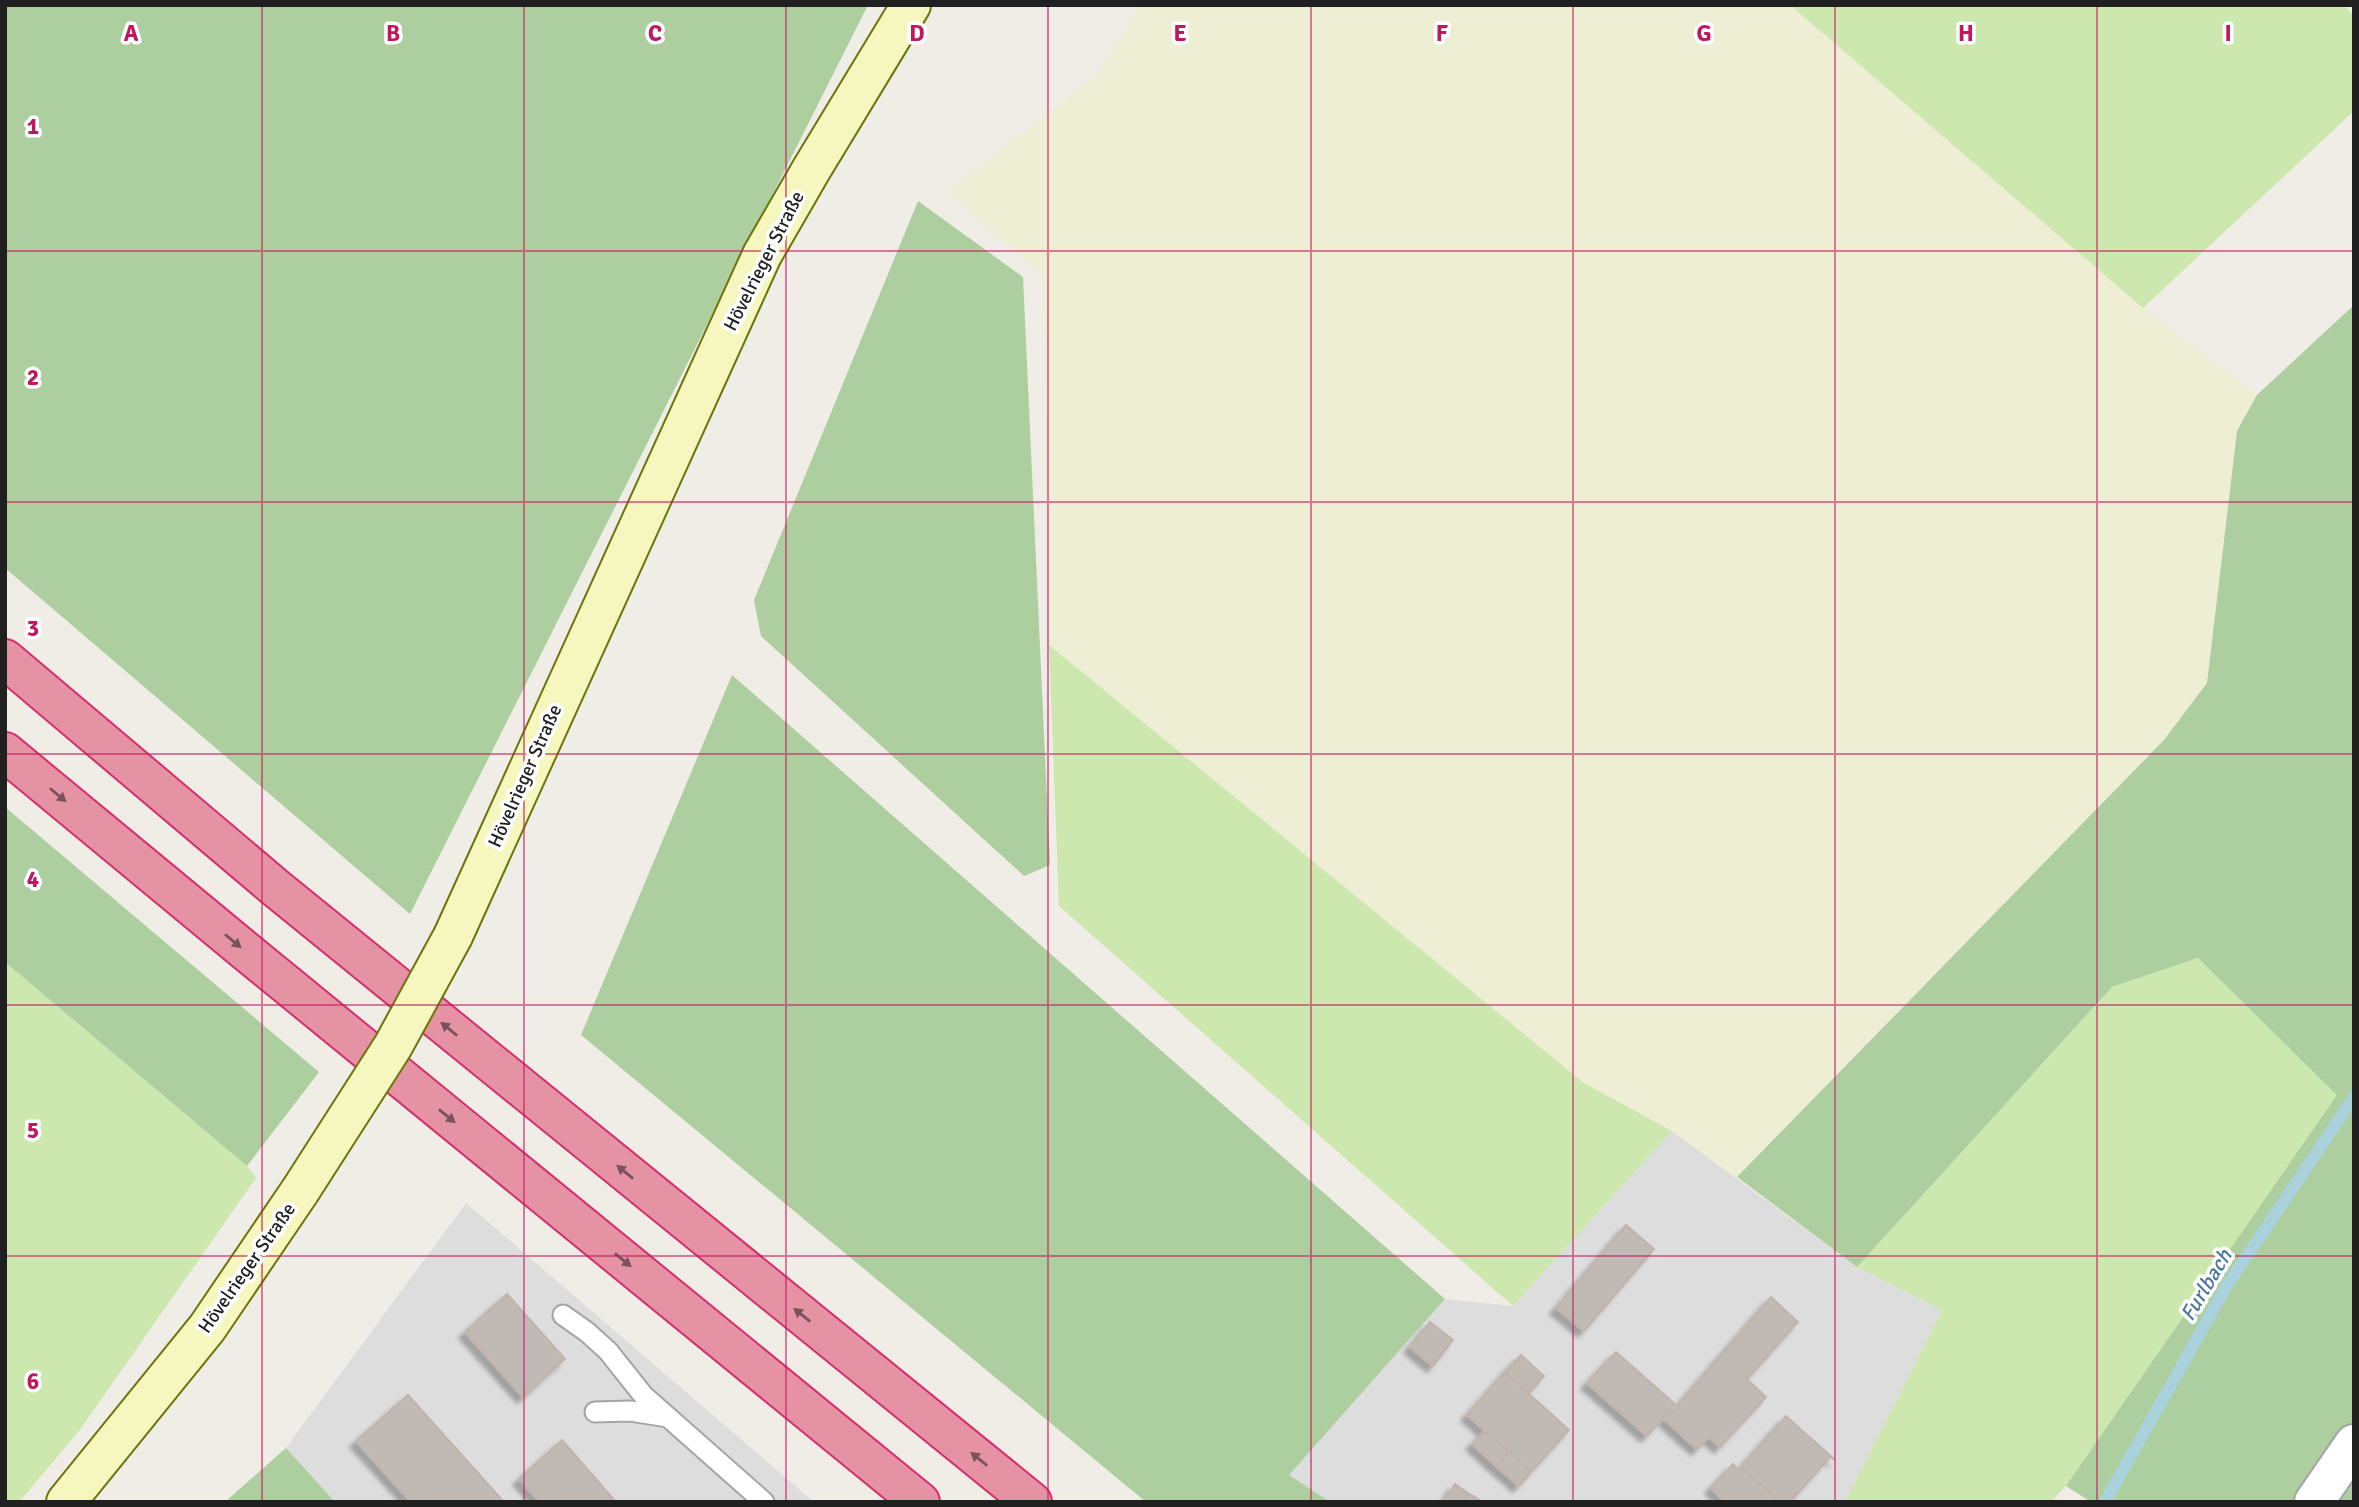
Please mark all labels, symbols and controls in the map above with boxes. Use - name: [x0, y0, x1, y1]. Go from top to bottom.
- text: A: [124, 19, 139, 48]
- text: B: [386, 19, 400, 48]
- text: C: [648, 19, 662, 48]
- text: D: [909, 19, 925, 48]
- text: E: [1173, 19, 1187, 48]
- text: F: [1436, 19, 1448, 48]
- text: G: [1696, 19, 1712, 48]
- text: H: [1958, 19, 1974, 48]
- text: I: [2224, 19, 2232, 48]
- text: 1: [27, 112, 39, 141]
- street label: Hövelrieger Straße: [718, 187, 810, 335]
- text: 2: [27, 363, 39, 392]
- text: 3: [27, 614, 39, 643]
- street label: Hövelrieger Straße: [483, 701, 567, 851]
- one-way arrow: [48, 788, 66, 803]
- text: 4: [27, 865, 39, 894]
- one-way arrow: [223, 933, 241, 948]
- one-way arrow: [440, 1022, 457, 1037]
- one-way arrow: [438, 1108, 455, 1123]
- text: 5: [27, 1116, 39, 1145]
- one-way arrow: [617, 1165, 634, 1180]
- street label: Hövelrieger Straße: [193, 1198, 301, 1338]
- water label: Furlbach: [2175, 1244, 2238, 1325]
- one-way arrow: [614, 1252, 631, 1267]
- one-way arrow: [794, 1308, 812, 1323]
- text: 6: [27, 1367, 39, 1396]
- one-way arrow: [970, 1451, 988, 1466]

